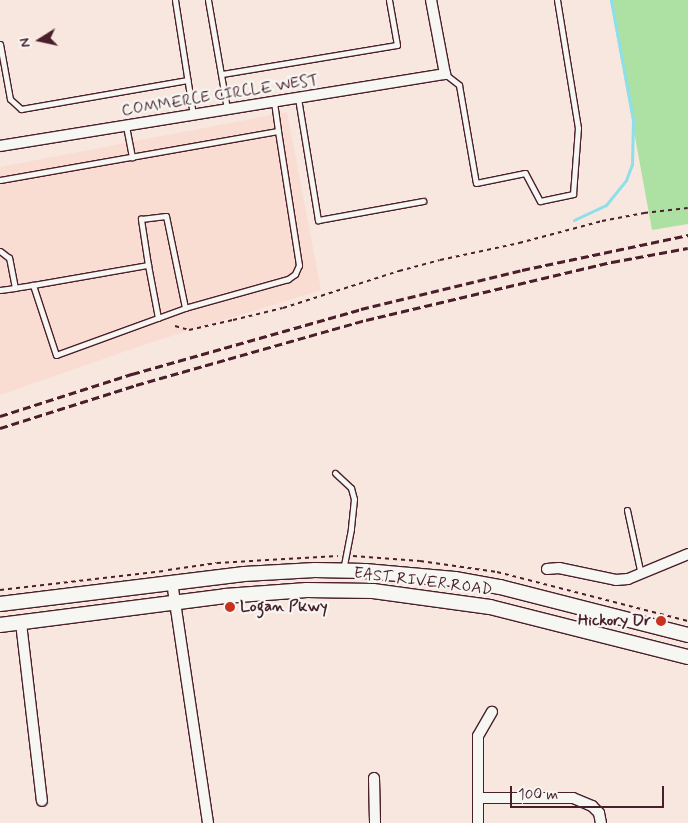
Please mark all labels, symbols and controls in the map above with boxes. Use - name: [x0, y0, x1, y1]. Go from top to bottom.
- north arrow: [15, 15, 65, 65]
- text: N: [16, 36, 35, 49]
- street label: COMMERCE CIRCLE WEST: [119, 71, 321, 121]
- street label: EAST RIVER ROAD: [353, 564, 493, 600]
- place label: Logan Pkwy: [240, 597, 328, 617]
- marker: Logan Pkwy: [224, 601, 236, 613]
- place label: Hickory Dr: [579, 611, 651, 631]
- marker: Hickory Dr: [655, 615, 667, 627]
- scale bar: [513, 776, 667, 808]
- text: 100 m: [518, 785, 558, 805]

